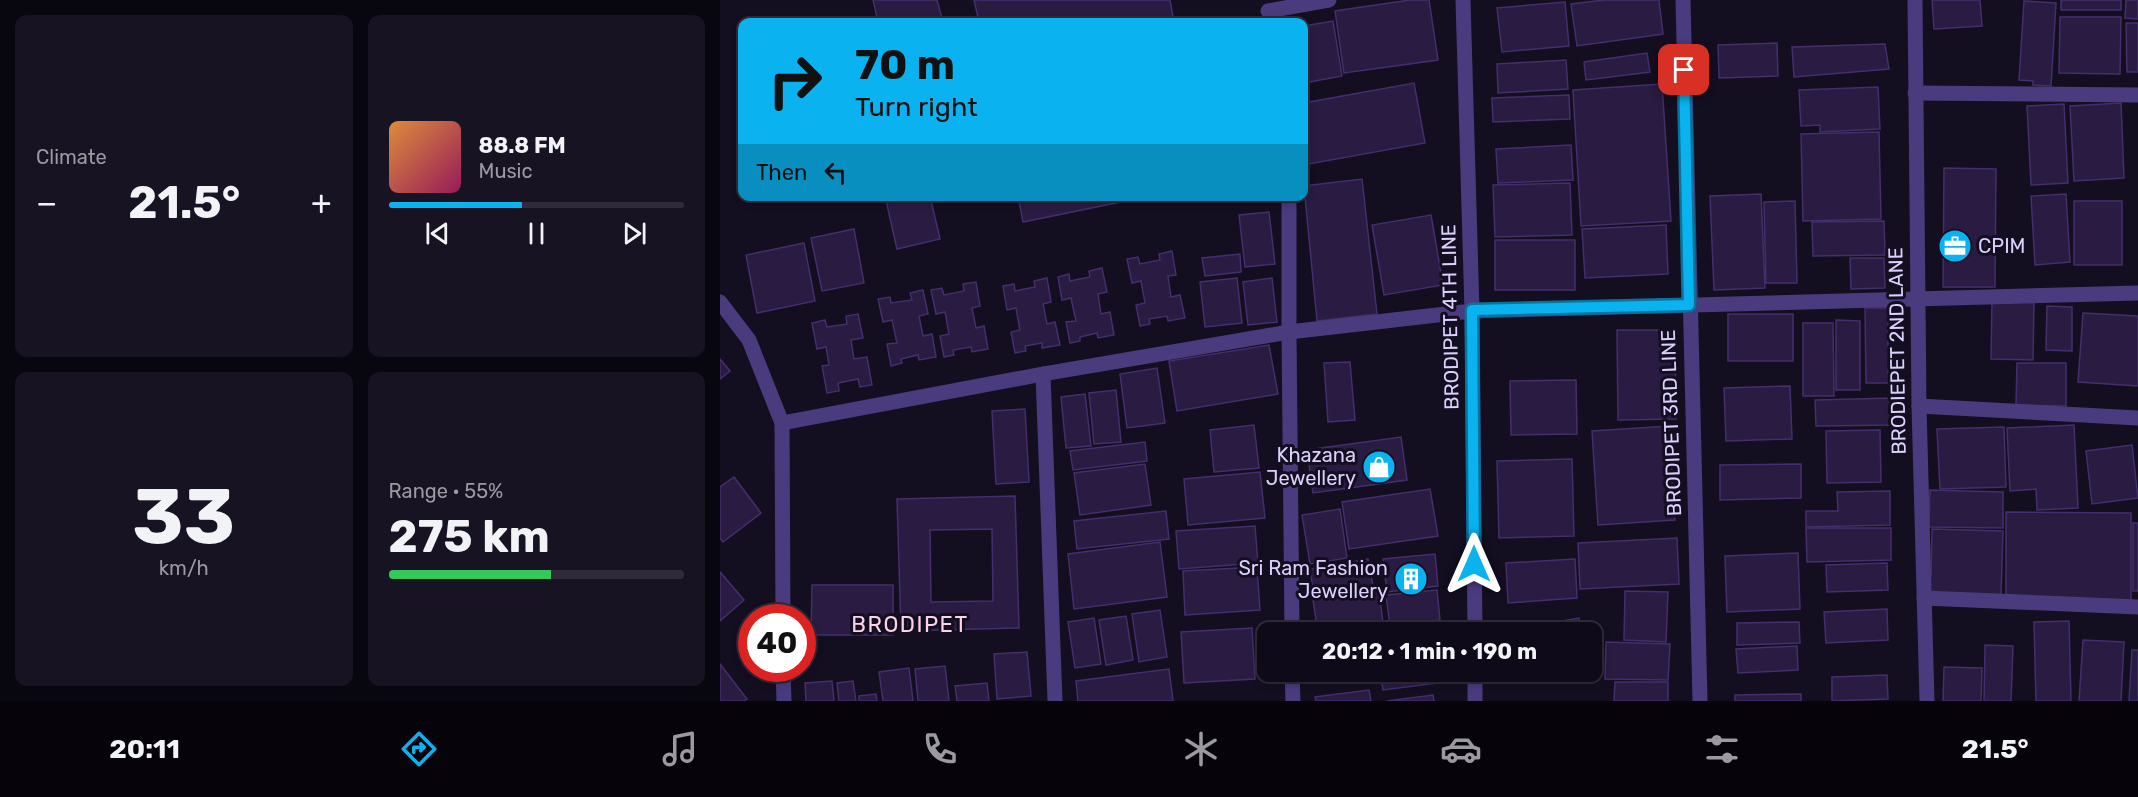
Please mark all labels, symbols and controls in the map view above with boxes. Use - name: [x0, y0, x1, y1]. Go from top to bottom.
- text: 70 m: [855, 40, 955, 90]
- icon: right: [756, 42, 834, 120]
- pin: [1658, 44, 1709, 95]
- icon: arrive: [1667, 53, 1700, 86]
- text: Turn right: [855, 91, 978, 123]
- text: 88.8 FM: [479, 132, 566, 159]
- text: Climate: [36, 145, 107, 169]
- icon: left: [819, 156, 852, 189]
- text: Music: [479, 159, 533, 183]
- text: Then: [756, 159, 807, 186]
- text: 21.5°: [128, 176, 240, 229]
- text: −: [36, 183, 57, 222]
- text: +: [311, 183, 331, 222]
- icon: previous: [421, 217, 454, 250]
- icon: pause: [520, 217, 553, 250]
- icon: next: [618, 217, 651, 250]
- street label: BRODIPET 4TH LINE: [1436, 224, 1464, 410]
- office icon: CPIM: [1937, 228, 1973, 264]
- place label: CPIM: [1978, 234, 2026, 258]
- street label: BRODIEPET 2ND LANE: [1883, 247, 1911, 455]
- street label: BRODIPET 3RD LINE: [1656, 329, 1686, 517]
- place label: Khazana Jewellery: [1266, 443, 1356, 490]
- shop icon: Khazana Jewellery: [1361, 449, 1397, 485]
- text: 33: [132, 470, 235, 563]
- text: Range · 55%: [389, 479, 503, 503]
- text: 275 km: [389, 510, 550, 563]
- position arrow: [1442, 532, 1506, 596]
- text: km/h: [159, 556, 209, 580]
- place label: Sri Ram Fashion Jewellery: [1238, 556, 1388, 603]
- building icon: Sri Ram Fashion Jewellery: [1393, 561, 1429, 597]
- speed limit sign: 40: [738, 604, 816, 682]
- district label: BRODIPET: [851, 611, 969, 638]
- text: 20:12 · 1 min · 190 m: [1322, 638, 1537, 665]
- icon: directions: [398, 728, 440, 770]
- icon: music: [659, 728, 701, 770]
- icon: phone: [919, 728, 961, 770]
- icon: climate: [1180, 728, 1222, 770]
- icon: car: [1440, 728, 1482, 770]
- icon: filters: [1701, 728, 1743, 770]
- text: 20:11: [109, 733, 180, 765]
- text: 21.5°: [1962, 733, 2029, 765]

